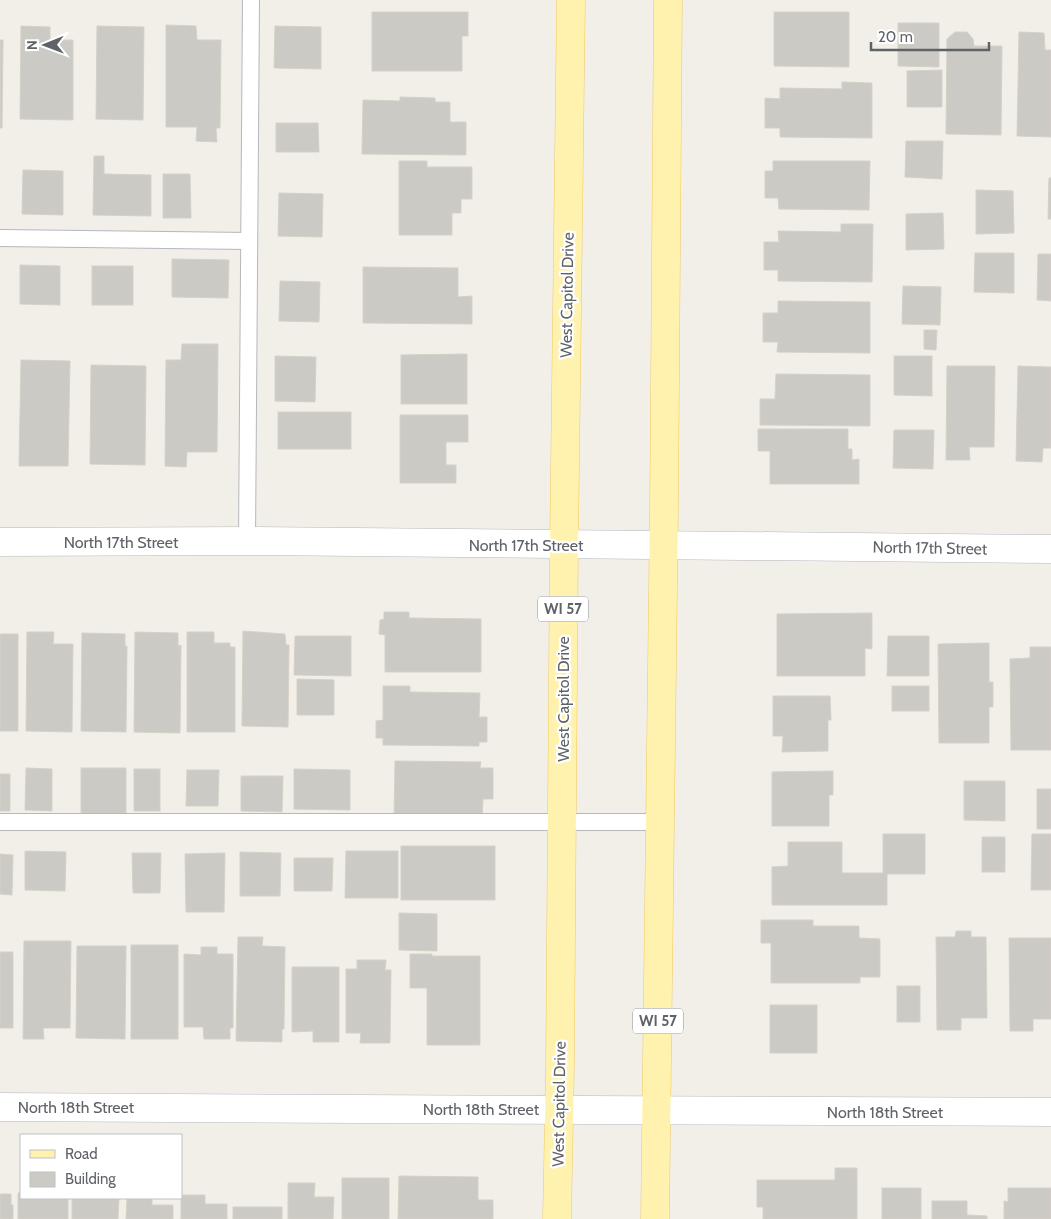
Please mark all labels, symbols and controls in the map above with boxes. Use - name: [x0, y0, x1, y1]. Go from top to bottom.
- north arrow: [20, 20, 70, 70]
- scale bar: [871, 20, 988, 52]
- text: 20 m: [878, 28, 913, 46]
- text: N: [23, 40, 41, 50]
- street label: West Capitol Drive: [556, 232, 578, 358]
- street label: North 17th Street: [64, 533, 179, 552]
- street label: North 17th Street: [469, 536, 584, 555]
- street label: North 17th Street: [873, 538, 988, 559]
- road number: WI 57: [538, 596, 588, 622]
- street label: West Capitol Drive: [554, 636, 573, 762]
- road number: WI 57: [633, 1008, 683, 1034]
- street label: West Capitol Drive: [548, 1041, 570, 1167]
- street label: North 18th Street: [18, 1098, 135, 1117]
- street label: North 18th Street: [423, 1100, 540, 1119]
- street label: North 18th Street: [827, 1103, 944, 1122]
- legend: [20, 1134, 182, 1199]
- text: Road: [65, 1145, 98, 1163]
- text: Building: [65, 1170, 116, 1188]

